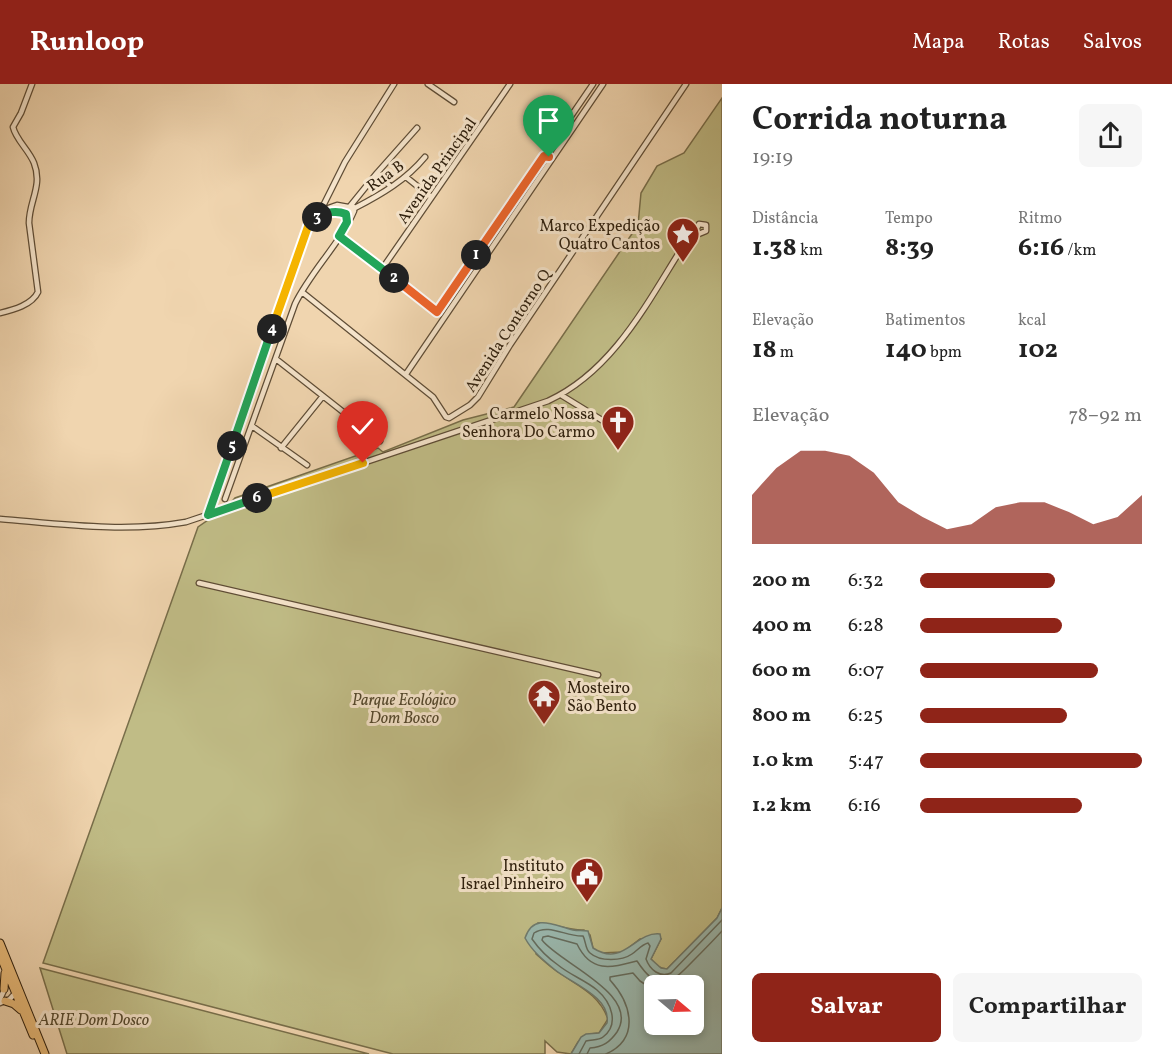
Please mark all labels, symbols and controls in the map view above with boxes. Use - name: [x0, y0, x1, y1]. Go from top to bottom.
- text: Runloop: [30, 23, 144, 62]
- text: Mapa: [912, 28, 965, 57]
- text: Rotas: [998, 28, 1050, 57]
- text: Salvos: [1083, 28, 1142, 57]
- pin: [523, 95, 574, 157]
- text: Corrida noturna: [752, 98, 1007, 144]
- icon: arrive: [532, 104, 565, 137]
- button: share: [1079, 104, 1142, 167]
- street label: Avenida Principal: [393, 113, 483, 229]
- text: 19:19: [752, 144, 793, 172]
- street label: Rua B: [363, 156, 409, 197]
- pin: 3: [302, 202, 332, 232]
- text: 3: [313, 206, 321, 228]
- text: Distância: [752, 208, 818, 230]
- text: Tempo: [885, 208, 933, 230]
- text: Ritmo: [1018, 208, 1062, 230]
- place label: Marco Expedição Quatro Cantos: [539, 216, 660, 256]
- place icon: Marco Expedição Quatro Cantos: [665, 216, 701, 263]
- text: 1.38: [752, 230, 797, 266]
- text: 8:39: [885, 230, 934, 266]
- text: 6:16: [1018, 230, 1064, 266]
- pin: 1: [461, 240, 491, 270]
- text: km: [797, 240, 823, 262]
- text: /km: [1064, 240, 1096, 262]
- text: 1: [473, 244, 479, 266]
- pin: 2: [379, 263, 409, 293]
- street label: Avenida Contorno Q: [461, 264, 558, 397]
- text: 2: [390, 267, 398, 289]
- text: Elevação: [752, 310, 814, 332]
- text: Batimentos: [885, 310, 965, 332]
- text: kcal: [1018, 310, 1046, 332]
- pin: 4: [257, 314, 287, 344]
- text: 4: [267, 318, 277, 340]
- text: 18: [752, 332, 777, 368]
- text: 140: [885, 332, 927, 368]
- text: 102: [1018, 332, 1058, 368]
- text: m: [777, 342, 794, 364]
- text: bpm: [927, 342, 962, 364]
- pin: [337, 401, 388, 463]
- text: Elevação: [752, 402, 829, 430]
- text: 78–92 m: [1069, 402, 1142, 430]
- place label: Carmelo Nossa Senhora Do Carmo: [462, 404, 595, 444]
- church icon: Carmelo Nossa Senhora Do Carmo: [600, 404, 636, 451]
- icon: check: [346, 410, 379, 443]
- pin: 5: [217, 431, 247, 461]
- text: 5: [228, 435, 236, 457]
- pin: 6: [242, 483, 272, 513]
- text: 6: [253, 487, 261, 509]
- text: 200 m: [752, 567, 810, 595]
- text: 6:32: [848, 567, 884, 595]
- text: 400 m: [752, 612, 812, 640]
- text: 6:28: [848, 612, 884, 640]
- text: 600 m: [752, 657, 811, 685]
- text: 6:07: [848, 657, 885, 685]
- temple icon: Mosteiro São Bento: [526, 678, 562, 725]
- place label: Mosteiro São Bento: [567, 678, 637, 718]
- park label: Parque Ecológico Dom Bosco: [352, 690, 457, 730]
- text: 800 m: [752, 702, 811, 730]
- text: 6:25: [848, 702, 883, 730]
- text: 1.0 km: [752, 747, 814, 775]
- text: 5:47: [848, 747, 884, 775]
- text: 1.2 km: [752, 792, 812, 820]
- text: 6:16: [848, 792, 881, 820]
- place label: Instituto Israel Pinheiro: [460, 856, 564, 896]
- public building icon: Instituto Israel Pinheiro: [569, 856, 605, 903]
- button: Salvar: [752, 973, 941, 1042]
- button: Compartilhar: [953, 973, 1142, 1042]
- north arrow: [644, 975, 704, 1035]
- map controls: [644, 975, 704, 1035]
- park label: ARIE Dom Dosco: [38, 1010, 150, 1032]

